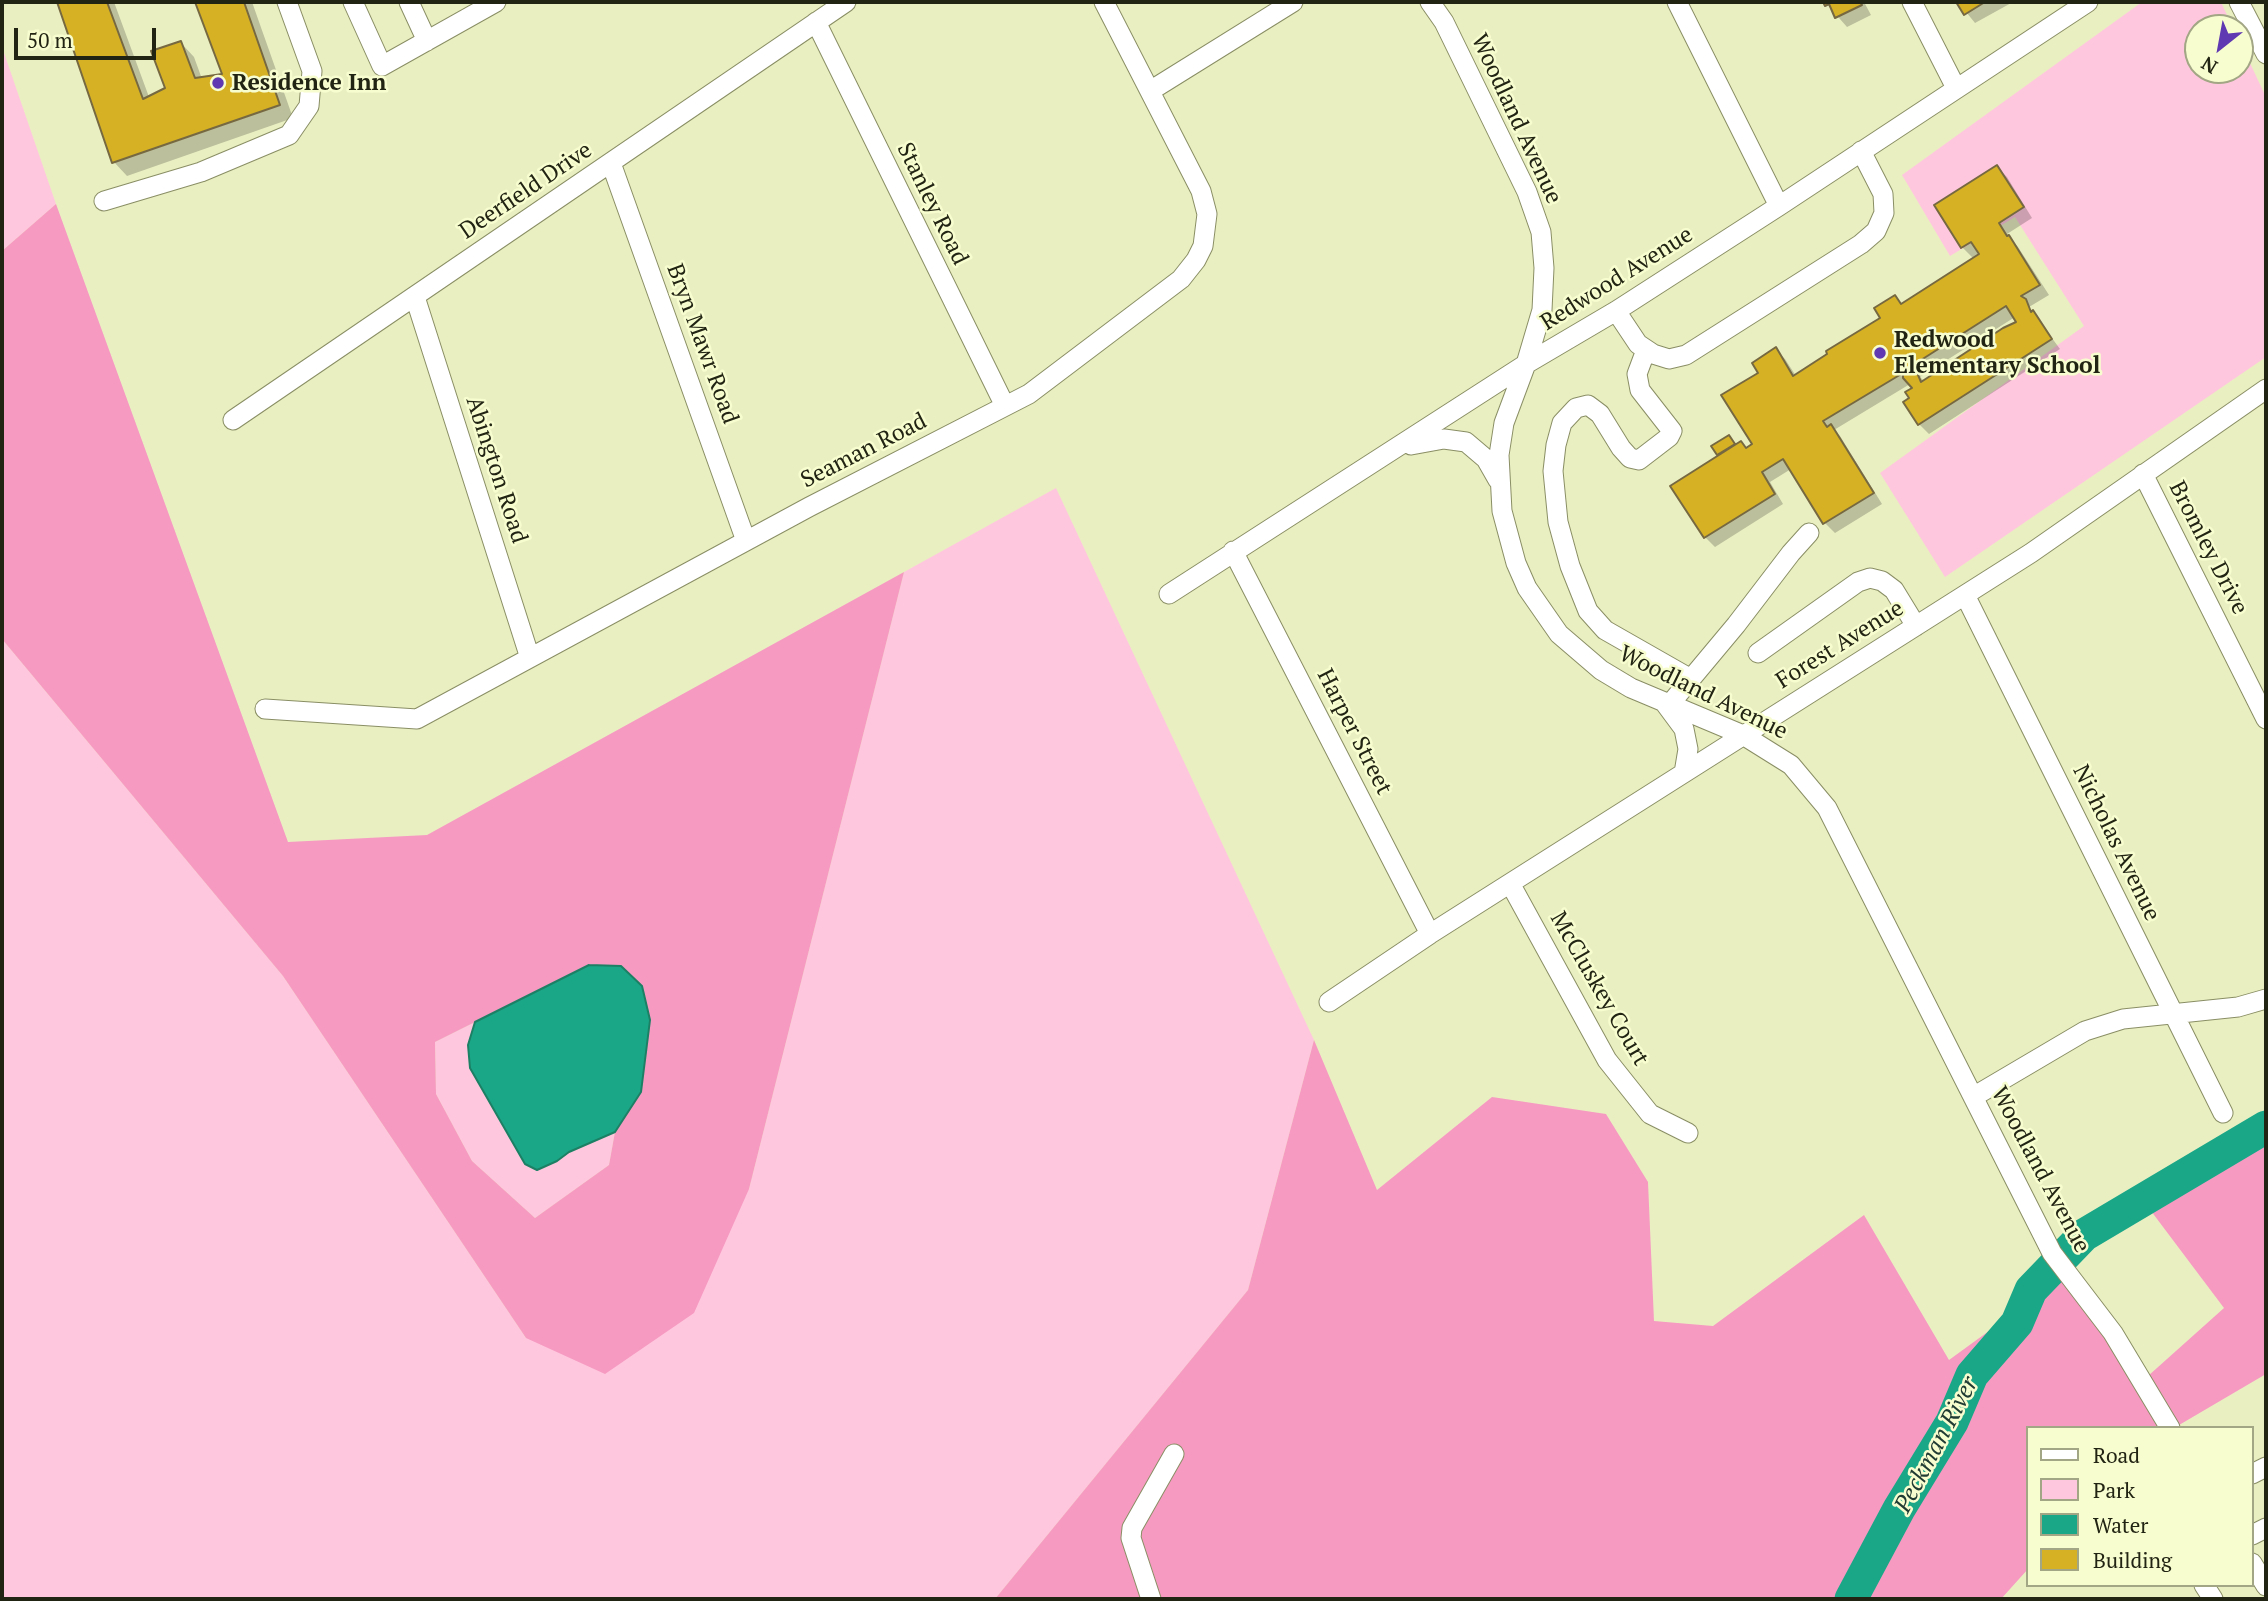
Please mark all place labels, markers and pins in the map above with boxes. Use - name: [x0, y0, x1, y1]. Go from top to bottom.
- place label: Residence Inn: [232, 69, 386, 97]
- marker: Residence Inn: [210, 75, 226, 91]
- place label: Redwood Elementary School: [1894, 326, 2100, 380]
- marker: Redwood Elementary School: [1872, 345, 1888, 361]

